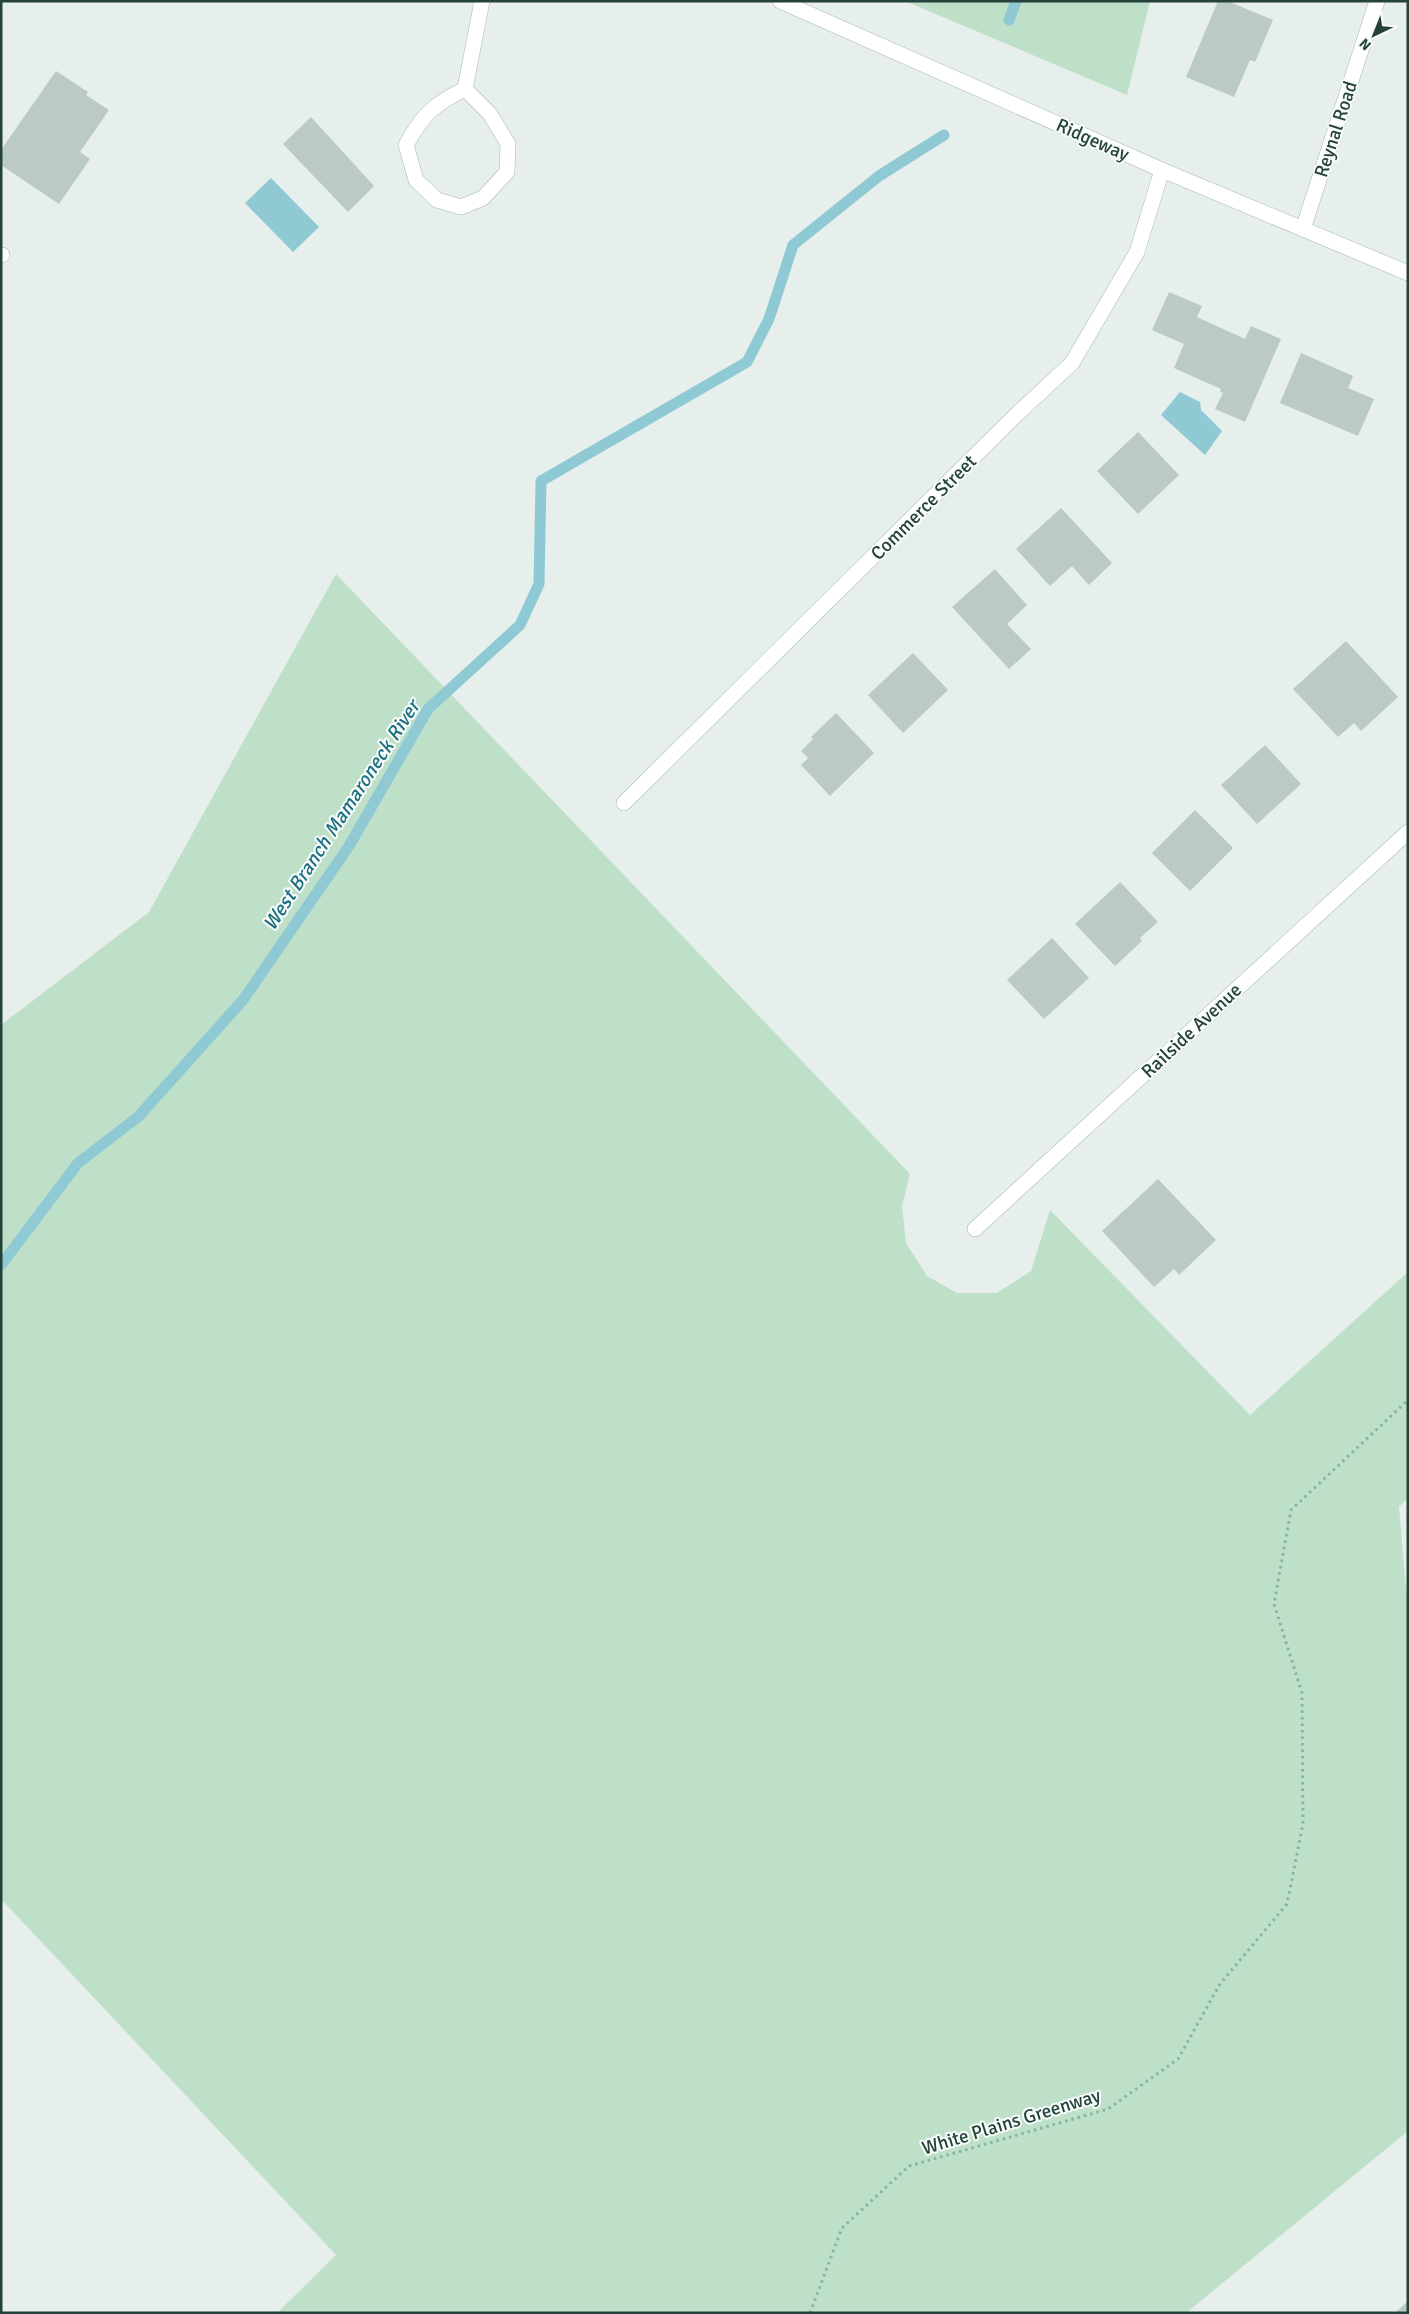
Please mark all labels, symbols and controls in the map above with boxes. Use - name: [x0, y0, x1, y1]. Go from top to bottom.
- north arrow: [1349, 10, 1399, 60]
- text: N: [1356, 35, 1375, 54]
- street label: Reynal Road: [1309, 78, 1363, 180]
- street label: Ridgeway: [1052, 113, 1133, 167]
- street label: Commerce Street: [866, 450, 982, 566]
- water label: West Branch Mamaroneck River: [258, 693, 427, 935]
- street label: Railside Avenue: [1137, 978, 1247, 1083]
- street label: White Plains Greenway: [919, 2083, 1104, 2161]

